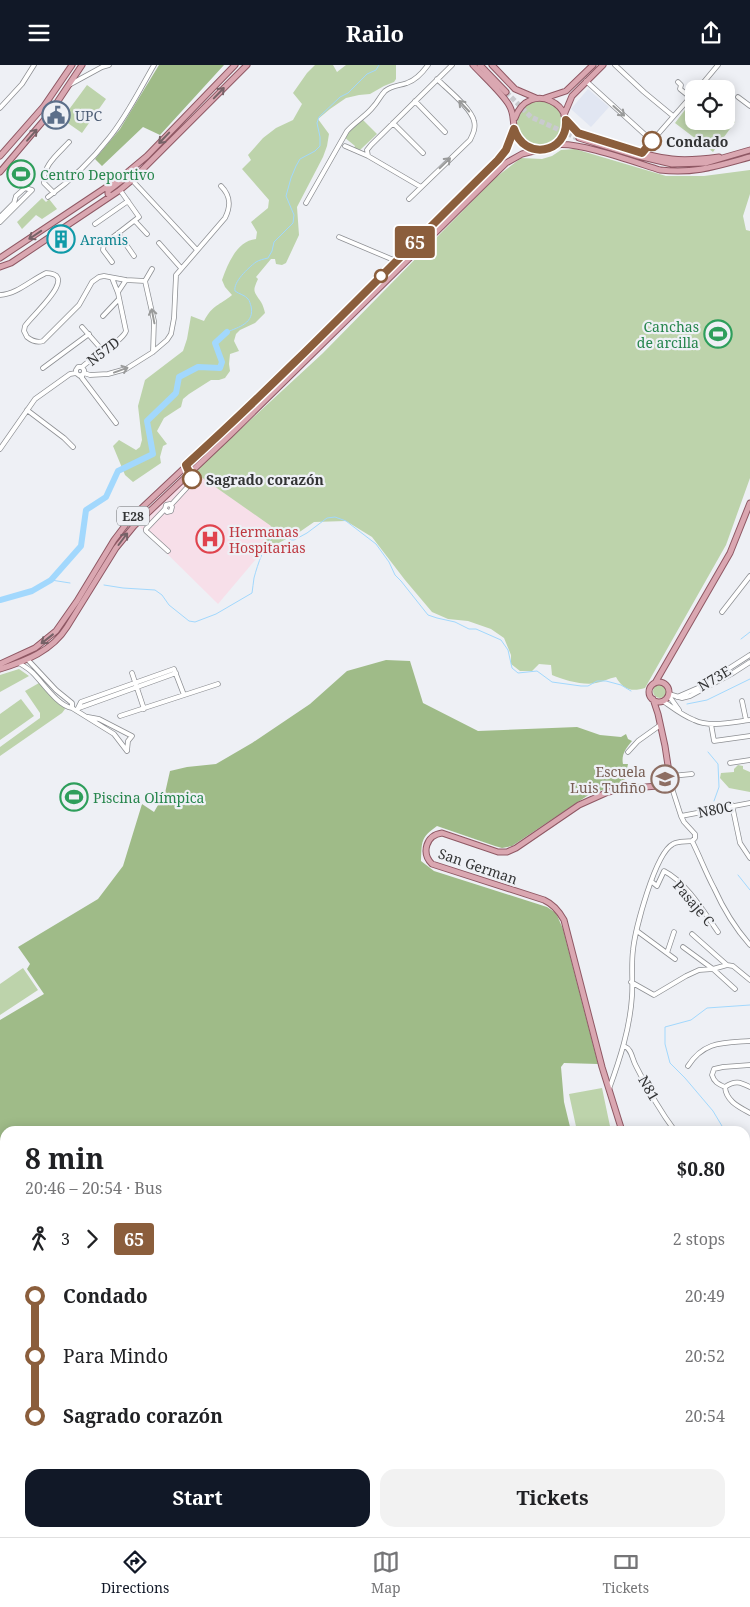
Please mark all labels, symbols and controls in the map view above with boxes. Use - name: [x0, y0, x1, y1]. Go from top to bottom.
- text: Railo: [346, 18, 404, 48]
- icon: menu: [25, 19, 53, 47]
- icon: share: [697, 19, 725, 47]
- map controls: [685, 80, 735, 130]
- button: locate: [685, 80, 735, 130]
- one-way arrow: [213, 87, 225, 100]
- public building icon: UPC: [41, 100, 71, 130]
- one-way arrow: [458, 100, 470, 113]
- one-way arrow: [612, 105, 625, 117]
- place label: UPC: [75, 106, 102, 125]
- one-way arrow: [26, 128, 37, 141]
- one-way arrow: [158, 131, 170, 144]
- marker: Condado: [642, 131, 662, 151]
- place label: Condado: [666, 132, 728, 151]
- one-way arrow: [439, 158, 451, 170]
- sports icon: Centro Deportivo: [6, 159, 36, 189]
- place label: Centro Deportivo: [40, 165, 155, 184]
- building icon: Aramis: [46, 224, 76, 254]
- line badge: 65: [392, 226, 438, 258]
- one-way arrow: [28, 230, 42, 240]
- place label: Aramis: [80, 230, 128, 249]
- text: 65: [405, 230, 425, 254]
- unlabelled marker: [374, 269, 388, 283]
- one-way arrow: [147, 308, 157, 324]
- place label: Canchas de arcilla: [637, 317, 699, 352]
- sports icon: Canchas de arcilla: [703, 319, 733, 349]
- street label: N57D: [83, 332, 123, 370]
- one-way arrow: [112, 365, 128, 374]
- marker: Sagrado corazón: [182, 469, 202, 489]
- place label: Sagrado corazón: [206, 470, 324, 489]
- road number: E28: [117, 507, 149, 526]
- place label: Hermanas Hospitarias: [229, 522, 306, 557]
- hospital icon: Hermanas Hospitarias: [195, 524, 225, 554]
- one-way arrow: [117, 533, 128, 546]
- one-way arrow: [41, 633, 54, 644]
- street label: N73E: [694, 661, 734, 695]
- place label: Escuela Luis Tufiño: [570, 762, 646, 797]
- school or university icon: Escuela Luis Tufiño: [650, 764, 680, 794]
- sports icon: Piscina Olímpica: [59, 782, 89, 812]
- place label: Piscina Olímpica: [93, 788, 205, 807]
- street label: N80C: [696, 796, 734, 822]
- street label: San German: [436, 844, 520, 888]
- street label: Pasaje C: [669, 876, 719, 930]
- street label: N81: [634, 1072, 664, 1104]
- text: 8 min: [25, 1139, 104, 1177]
- text: $0.80: [676, 1156, 725, 1182]
- text: 20:46 – 20:54 · Bus: [25, 1177, 162, 1199]
- icon: walk: [25, 1225, 53, 1253]
- icon: forward: [78, 1225, 106, 1253]
- text: 65: [124, 1227, 144, 1251]
- text: 3: [61, 1228, 70, 1250]
- text: 2 stops: [673, 1228, 725, 1250]
- text: Condado: [63, 1283, 148, 1309]
- text: 20:49: [685, 1285, 725, 1307]
- text: Para Mindo: [63, 1343, 168, 1369]
- text: 20:52: [685, 1345, 725, 1367]
- text: Sagrado corazón: [63, 1403, 223, 1429]
- text: 20:54: [685, 1405, 725, 1427]
- button: Start: [25, 1469, 370, 1527]
- button: Tickets: [380, 1469, 725, 1527]
- tab: Directions: [101, 1548, 169, 1597]
- tab: Map: [371, 1548, 401, 1597]
- tab: Tickets: [603, 1548, 649, 1597]

